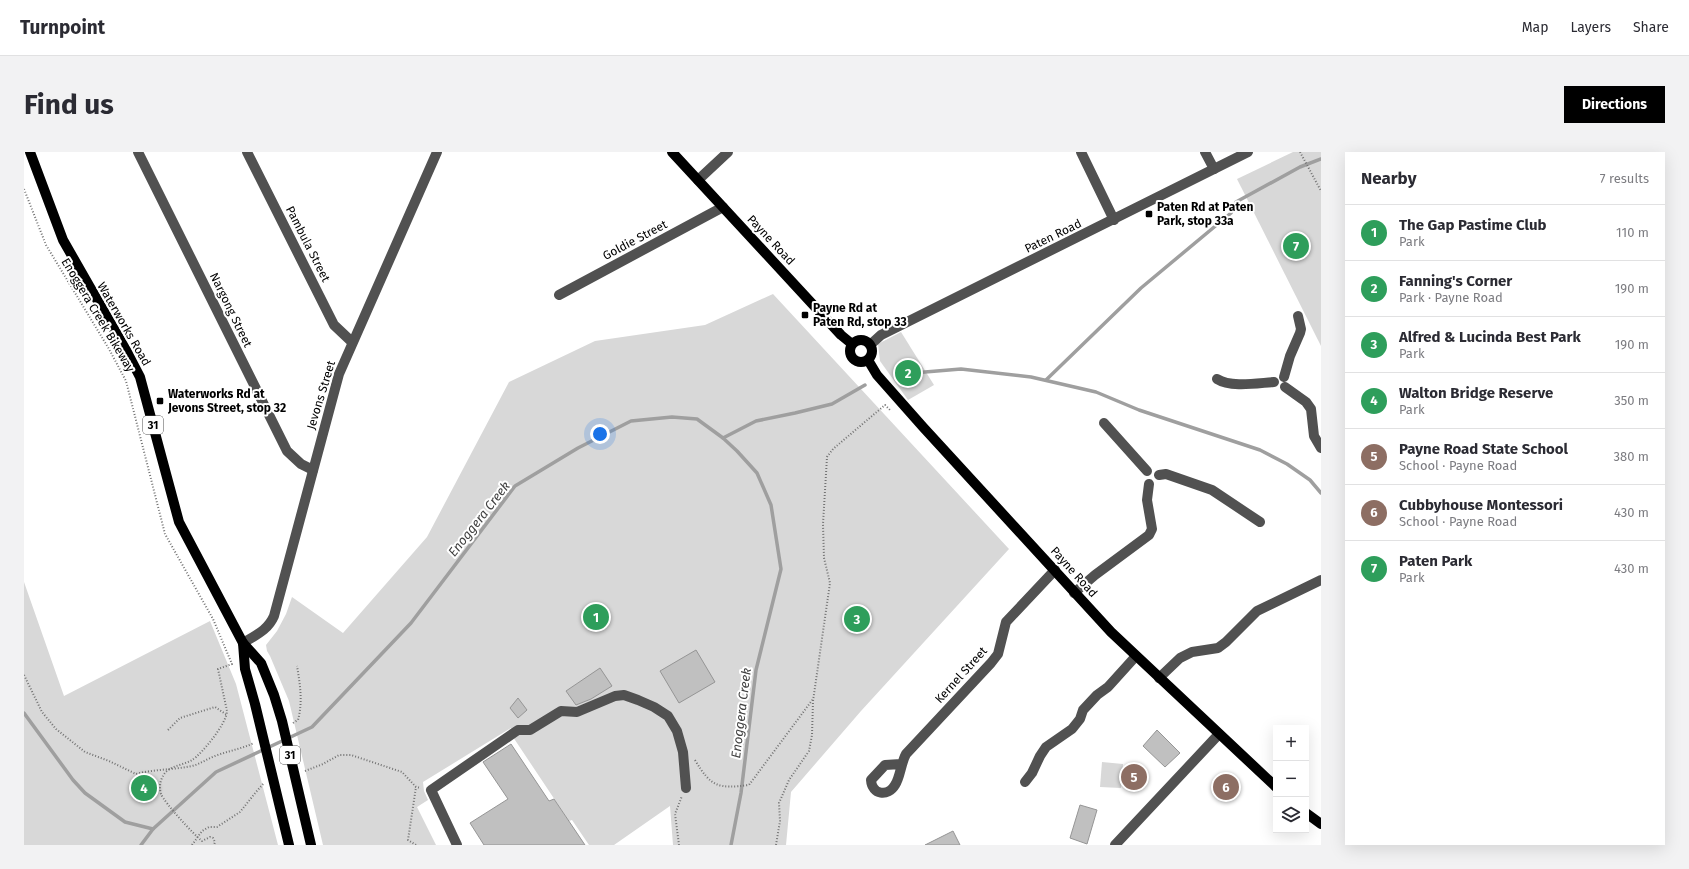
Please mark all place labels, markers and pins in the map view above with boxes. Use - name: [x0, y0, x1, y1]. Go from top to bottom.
- place label: Paten Rd at Paten Park, stop 33a: [1157, 200, 1253, 228]
- marker: Paten Rd at Paten Park, stop 33a: [1144, 209, 1154, 219]
- pin: 7: [1283, 231, 1309, 261]
- place label: Payne Rd at Paten Rd, stop 33: [813, 301, 907, 329]
- marker: Payne Rd at Paten Rd, stop 33: [800, 310, 810, 320]
- pin: 2: [895, 358, 921, 388]
- place label: Waterworks Rd at Jevons Street, stop 32: [167, 387, 286, 415]
- marker: Waterworks Rd at Jevons Street, stop 32: [155, 396, 165, 406]
- pin: 1: [583, 602, 609, 632]
- pin: 3: [844, 604, 870, 634]
- pin: 5: [1121, 762, 1147, 792]
- pin: 6: [1213, 772, 1239, 802]
- pin: 4: [131, 773, 157, 803]

